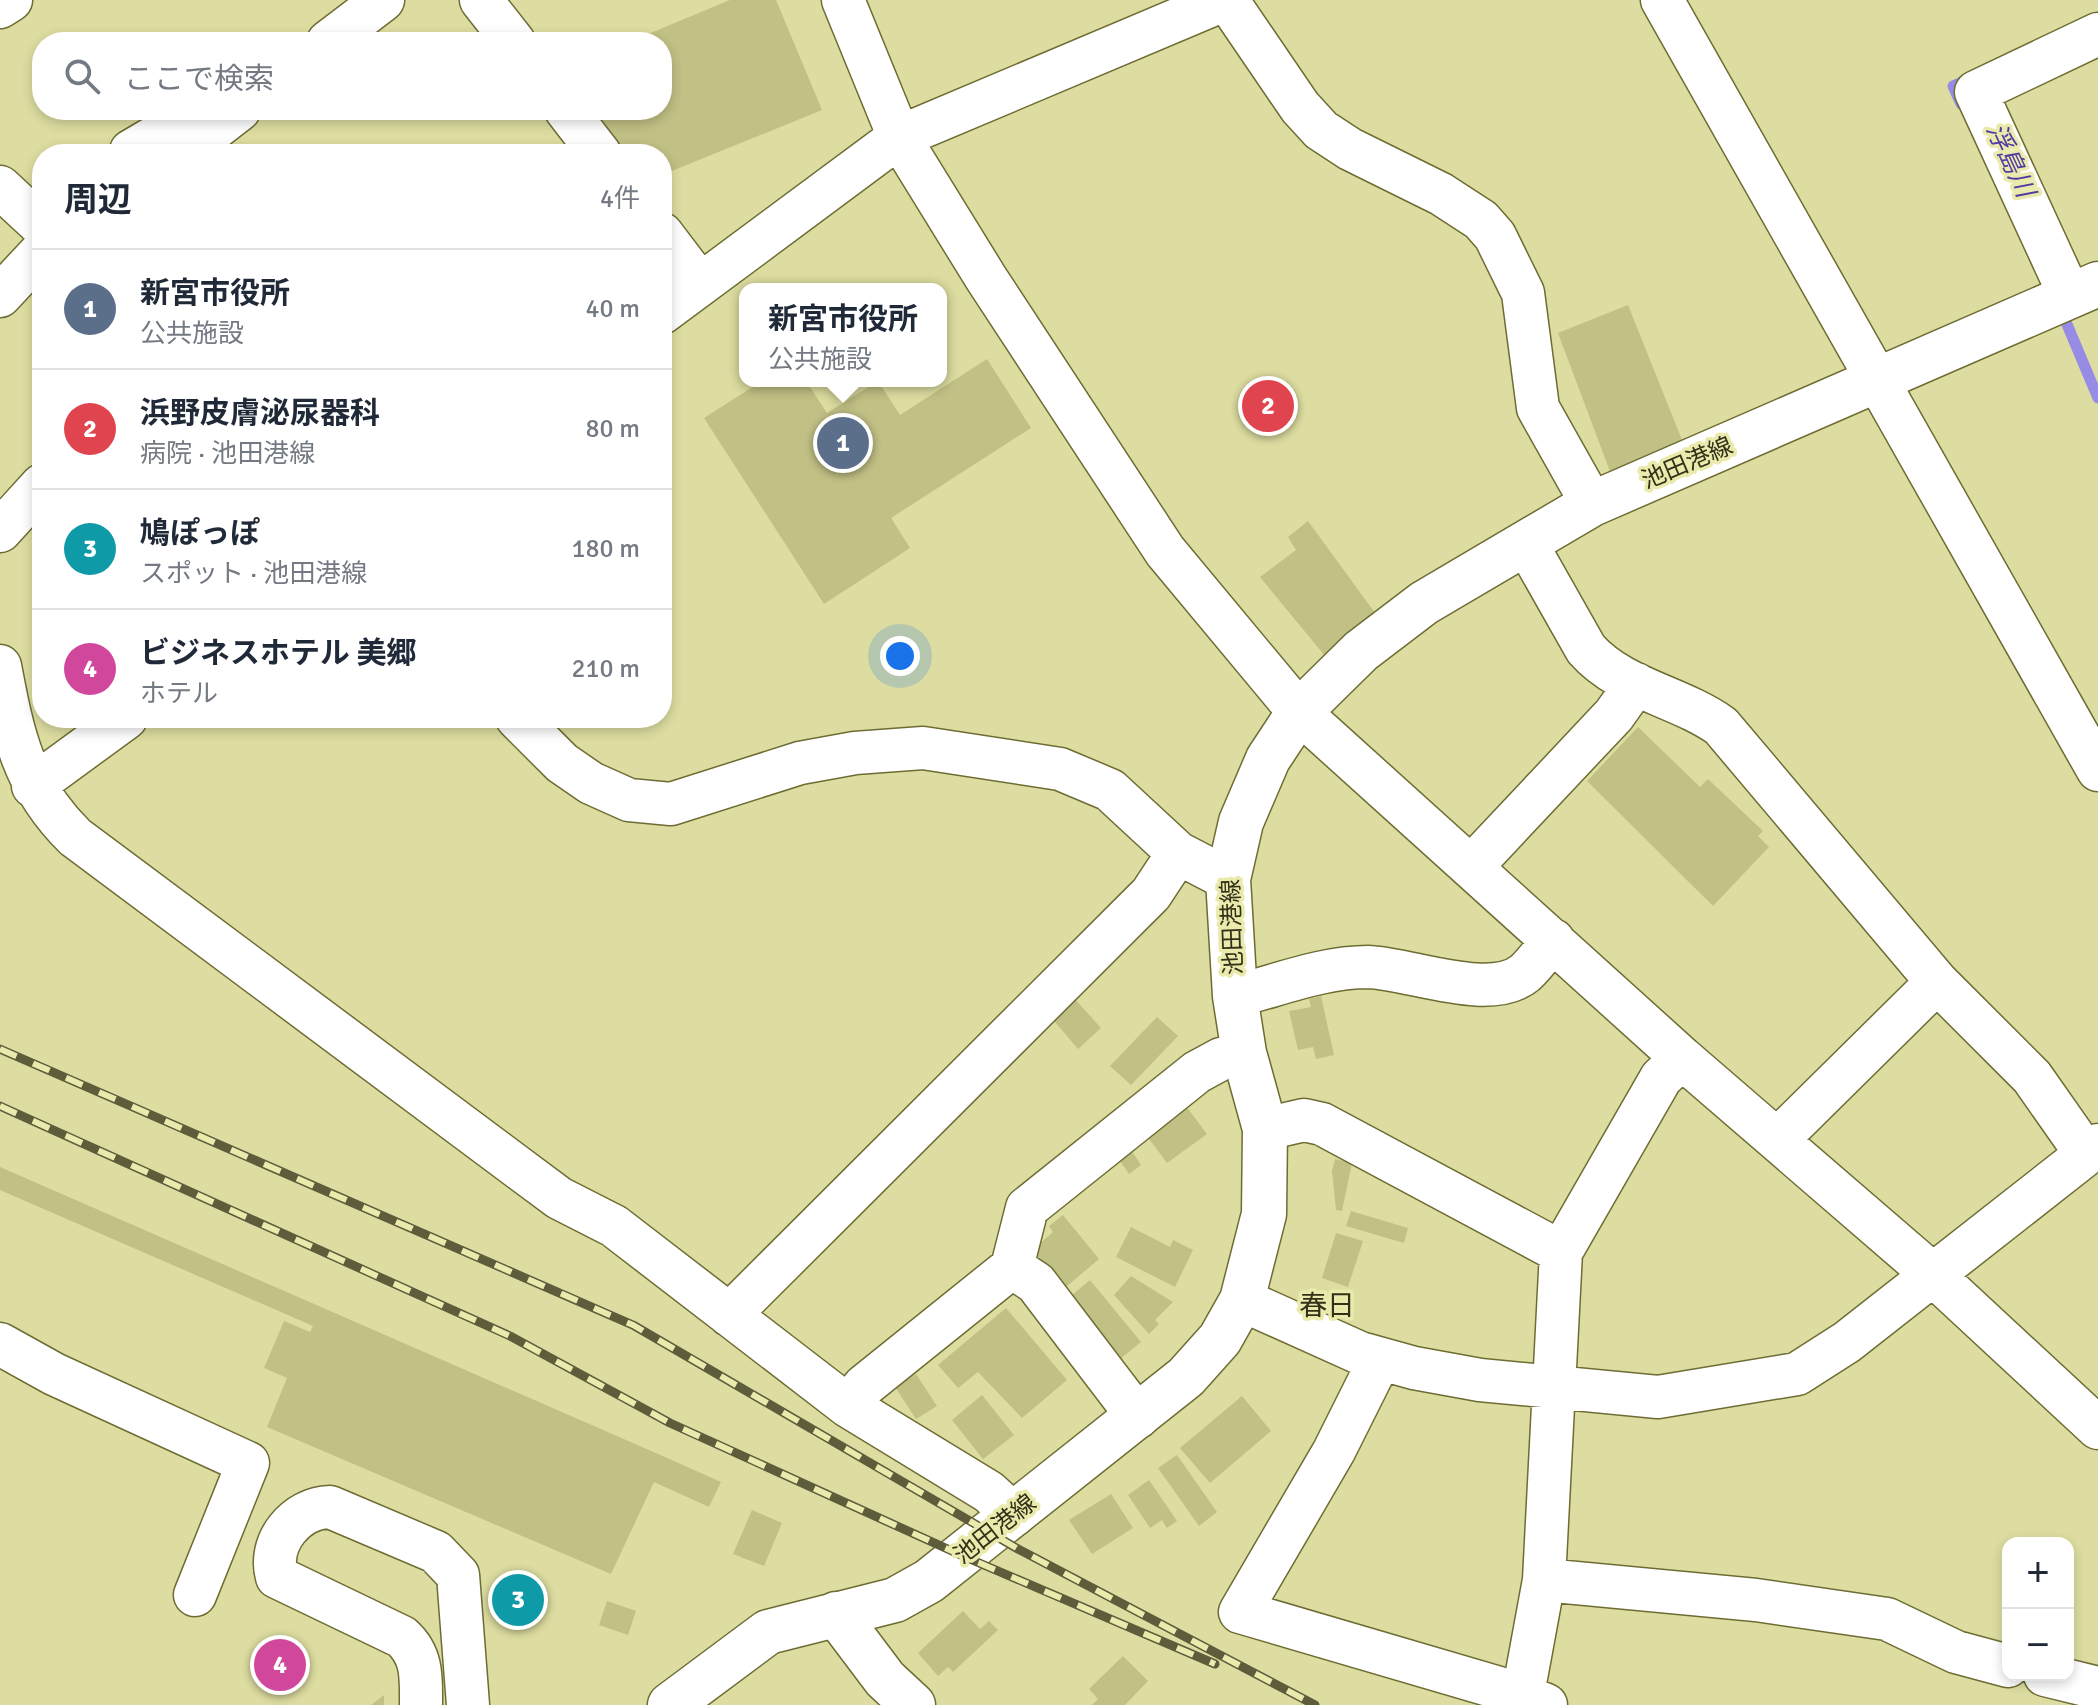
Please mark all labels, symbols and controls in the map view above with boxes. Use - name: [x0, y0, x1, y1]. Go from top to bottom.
- search box: [32, 32, 672, 120]
- icon: search: [60, 54, 104, 98]
- text: ここで検索: [124, 61, 274, 98]
- water label: 浮島川: [1979, 118, 2042, 205]
- text: 周辺: [64, 179, 132, 221]
- text: 4件: [600, 183, 640, 215]
- text: 新宮市役所: [140, 275, 290, 312]
- popup: [739, 283, 947, 387]
- text: 1: [83, 293, 97, 325]
- text: 40 m: [585, 293, 640, 325]
- text: 新宮市役所: [768, 301, 918, 338]
- text: 公共施設: [140, 318, 244, 350]
- text: 公共施設: [768, 344, 872, 376]
- pin: 2: [1242, 376, 1294, 436]
- text: 浜野皮膚泌尿器科: [140, 395, 380, 432]
- text: 2: [83, 413, 97, 445]
- text: 80 m: [585, 413, 640, 445]
- pin: 1: [817, 413, 869, 473]
- street label: 池田港線: [1637, 430, 1737, 496]
- text: 病院 · 池田港線: [140, 438, 315, 470]
- text: 鳩ぽっぽ: [140, 515, 260, 552]
- text: 3: [83, 533, 97, 565]
- text: 180 m: [571, 533, 640, 565]
- text: スポット · 池田港線: [140, 558, 367, 590]
- text: ビジネスホテル 美郷: [140, 635, 417, 672]
- your location: [880, 636, 920, 676]
- text: 4: [83, 653, 97, 685]
- text: 210 m: [571, 653, 640, 685]
- text: ホテル: [140, 678, 218, 710]
- street label: 池田港線: [1215, 879, 1249, 975]
- district label: 春日: [1299, 1289, 1355, 1323]
- street label: 池田港線: [948, 1488, 1042, 1570]
- map controls: [2002, 1537, 2074, 1681]
- button: +: [2002, 1537, 2074, 1609]
- pin: 3: [492, 1570, 544, 1630]
- button: −: [2002, 1609, 2074, 1681]
- pin: 4: [254, 1635, 306, 1695]

